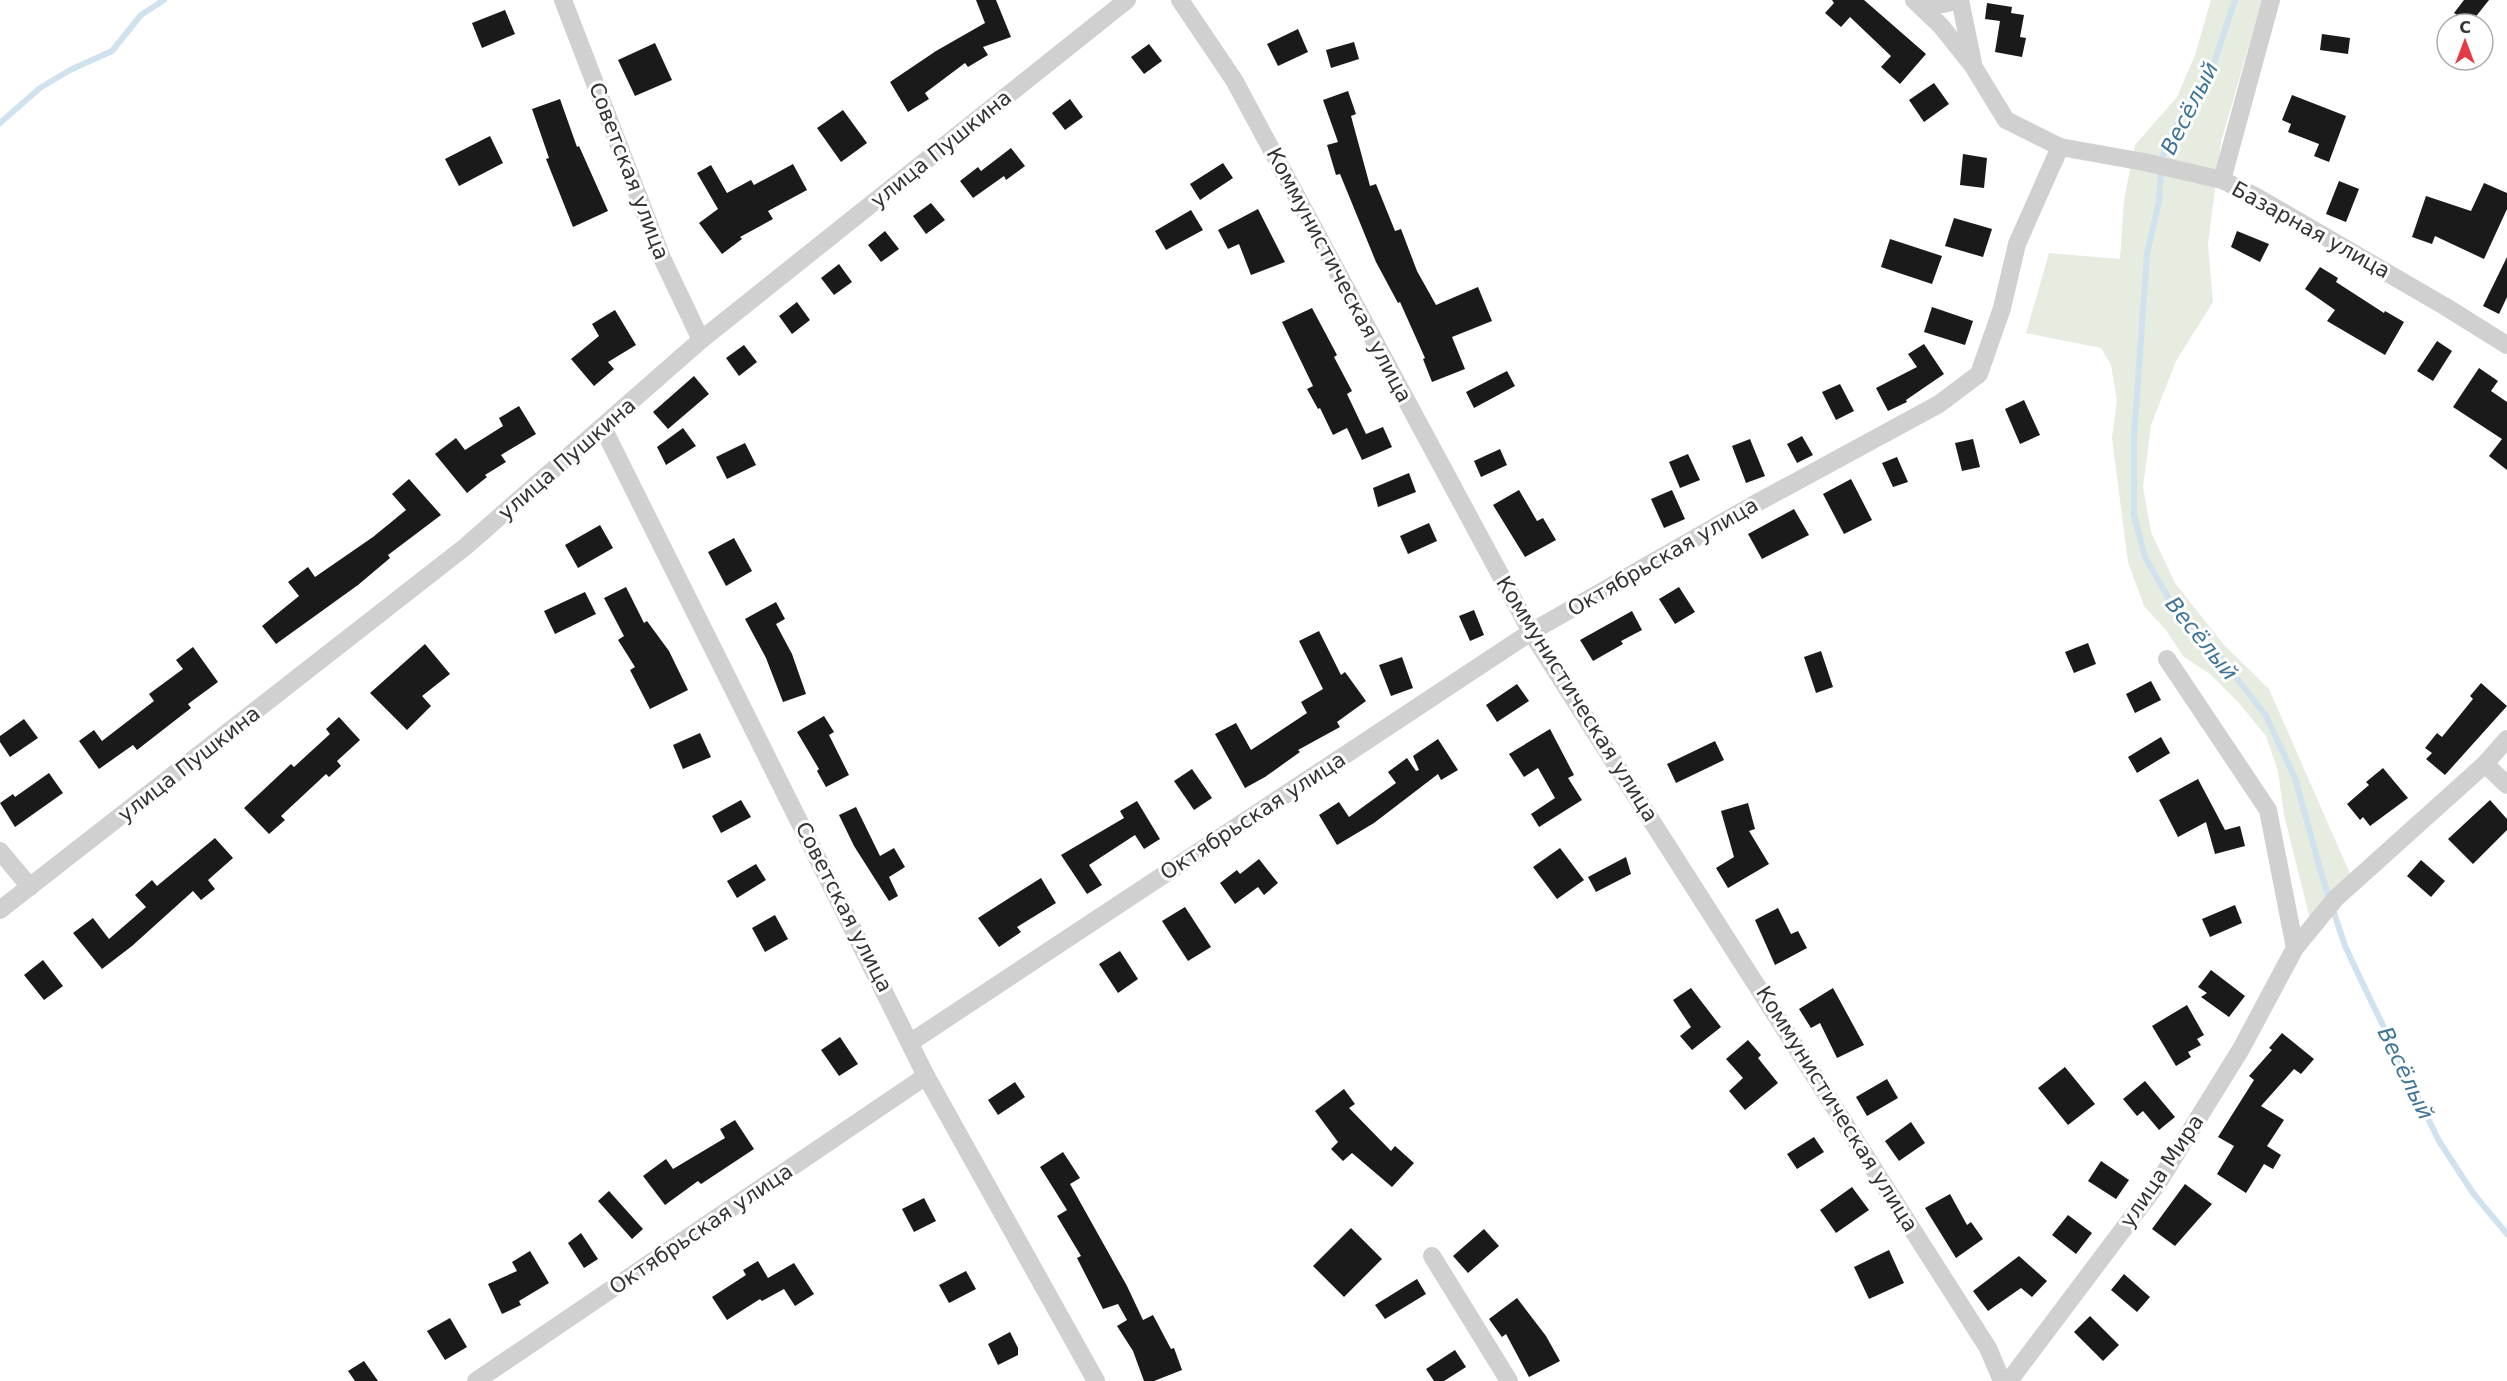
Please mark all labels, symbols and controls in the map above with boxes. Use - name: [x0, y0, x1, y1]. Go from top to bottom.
- north arrow: [2435, 12, 2495, 72]
- text: С: [2459, 18, 2471, 37]
- water label: Весёлый: [2156, 58, 2223, 158]
- street label: Советская улица: [584, 79, 674, 263]
- street label: улица Пушкина: [866, 85, 1016, 213]
- street label: Коммунистическая улица: [1261, 144, 1417, 406]
- street label: Базарная улица: [2228, 177, 2394, 283]
- street label: улица Пушкина: [494, 393, 640, 525]
- street label: Октябрьская улица: [1564, 493, 1762, 621]
- street label: Коммунистическая улица: [1491, 572, 1663, 826]
- water label: Весёлый: [2160, 592, 2243, 685]
- street label: улица Пушкина: [113, 701, 265, 827]
- street label: Октябрьская улица: [1156, 747, 1350, 885]
- street label: Советская улица: [791, 818, 897, 996]
- street label: Коммунистическая улица: [1751, 982, 1923, 1236]
- water label: Весёлый: [2372, 1023, 2439, 1124]
- street label: улица Мира: [2115, 1110, 2209, 1232]
- street label: Октябрьская улица: [605, 1159, 797, 1299]

